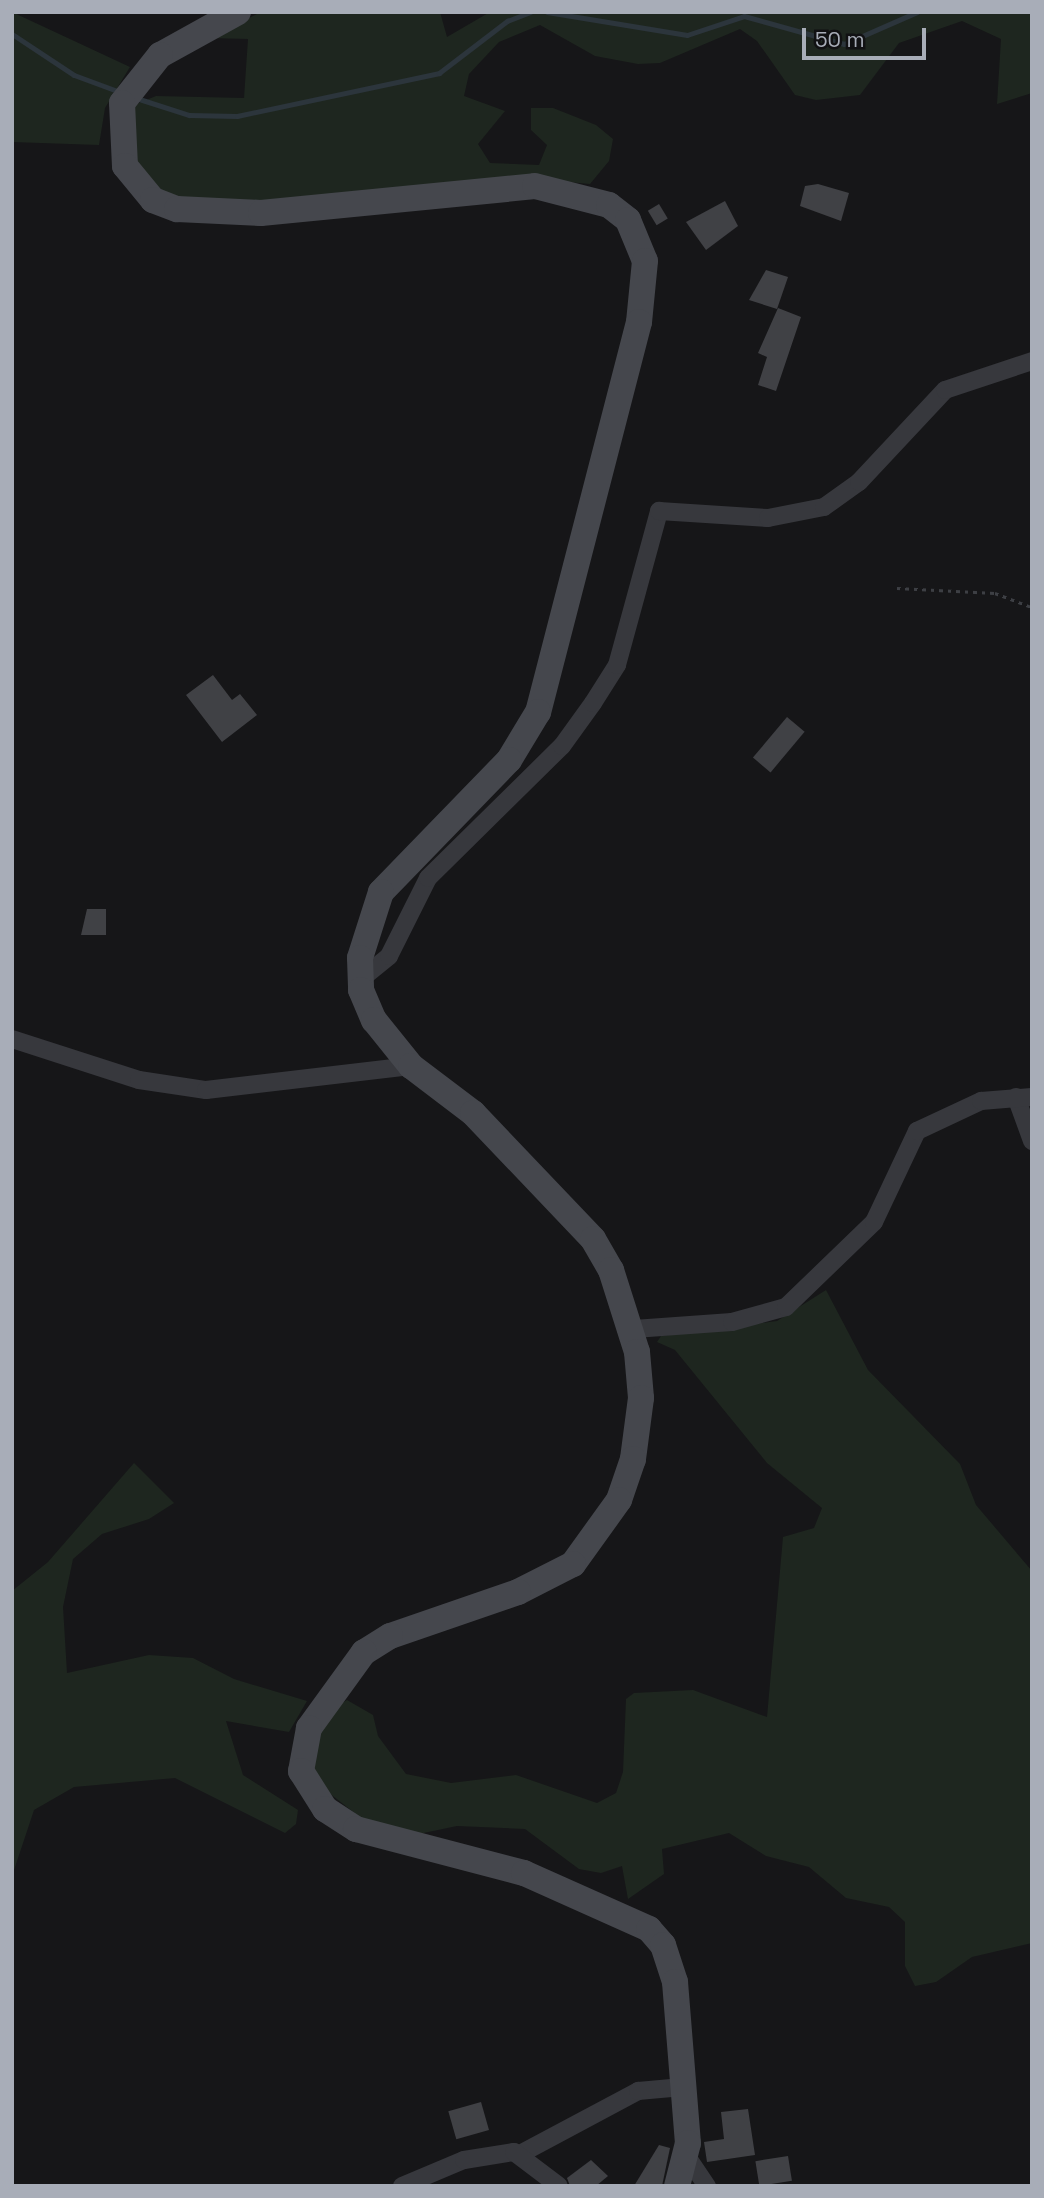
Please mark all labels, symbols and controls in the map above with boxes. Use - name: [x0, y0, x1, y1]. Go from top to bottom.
- scale bar: [806, 14, 930, 58]
- text: 50 m: [815, 26, 865, 53]

